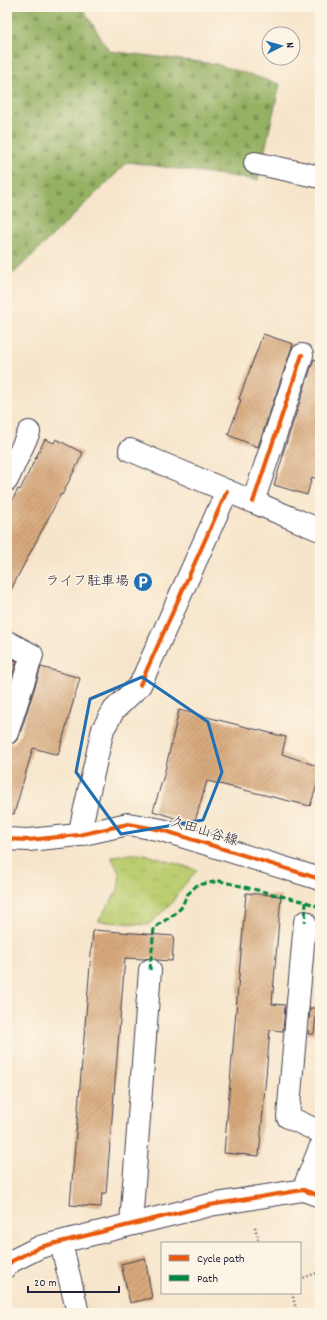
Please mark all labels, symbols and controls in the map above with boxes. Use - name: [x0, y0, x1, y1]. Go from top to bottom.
- north arrow: [261, 26, 301, 66]
- text: N: [281, 42, 297, 49]
- parking icon: ライフ駐車場: [132, 571, 154, 593]
- place label: ライフ駐車場: [46, 572, 129, 592]
- street label: 久田山谷線: [168, 812, 240, 852]
- legend: [161, 1242, 301, 1294]
- text: Cycle path: [197, 1251, 245, 1268]
- scale bar: [28, 1268, 119, 1294]
- text: Path: [197, 1271, 218, 1288]
- text: 20 m: [34, 1275, 57, 1292]

